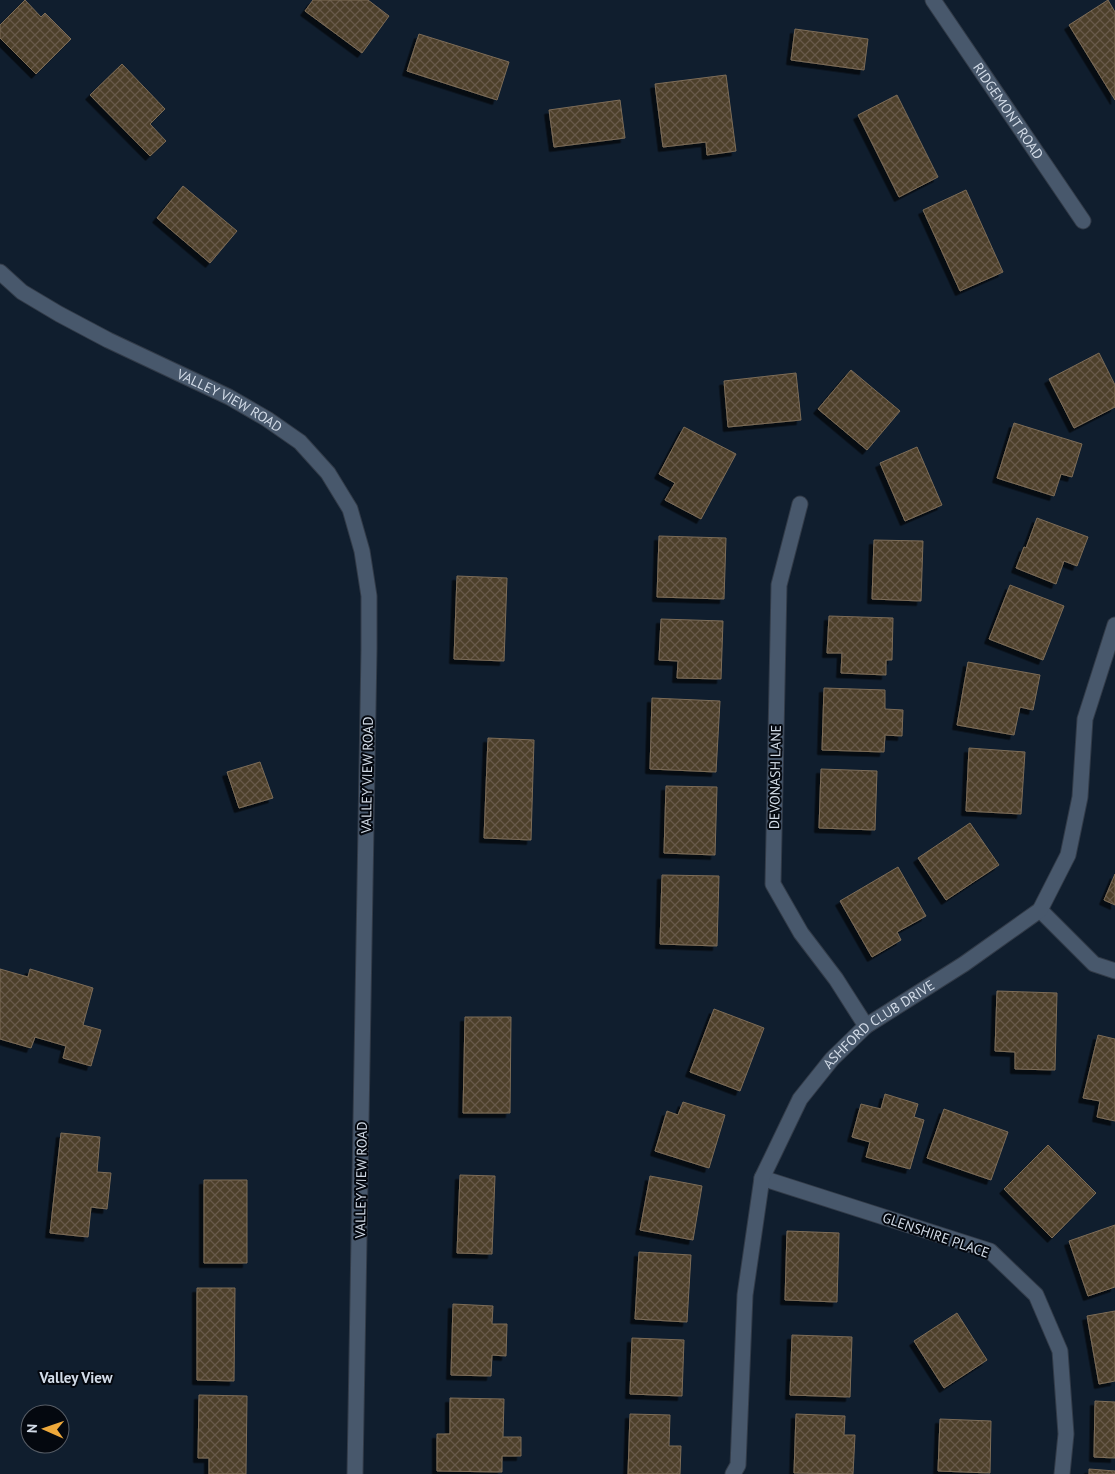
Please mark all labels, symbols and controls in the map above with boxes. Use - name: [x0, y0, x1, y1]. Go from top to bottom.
- street label: RIDGEMONT ROAD: [969, 59, 1047, 163]
- street label: VALLEY VIEW ROAD: [173, 364, 286, 436]
- street label: VALLEY VIEW ROAD: [357, 716, 377, 835]
- street label: DEVONASH LANE: [765, 725, 785, 829]
- street label: ASHFORD CLUB DRIVE: [819, 976, 938, 1072]
- street label: VALLEY VIEW ROAD: [351, 1121, 371, 1240]
- street label: GLENSHIRE PLACE: [880, 1208, 992, 1262]
- district label: Valley View: [38, 1368, 113, 1387]
- north arrow: [20, 1404, 70, 1454]
- text: N: [23, 1424, 41, 1433]

